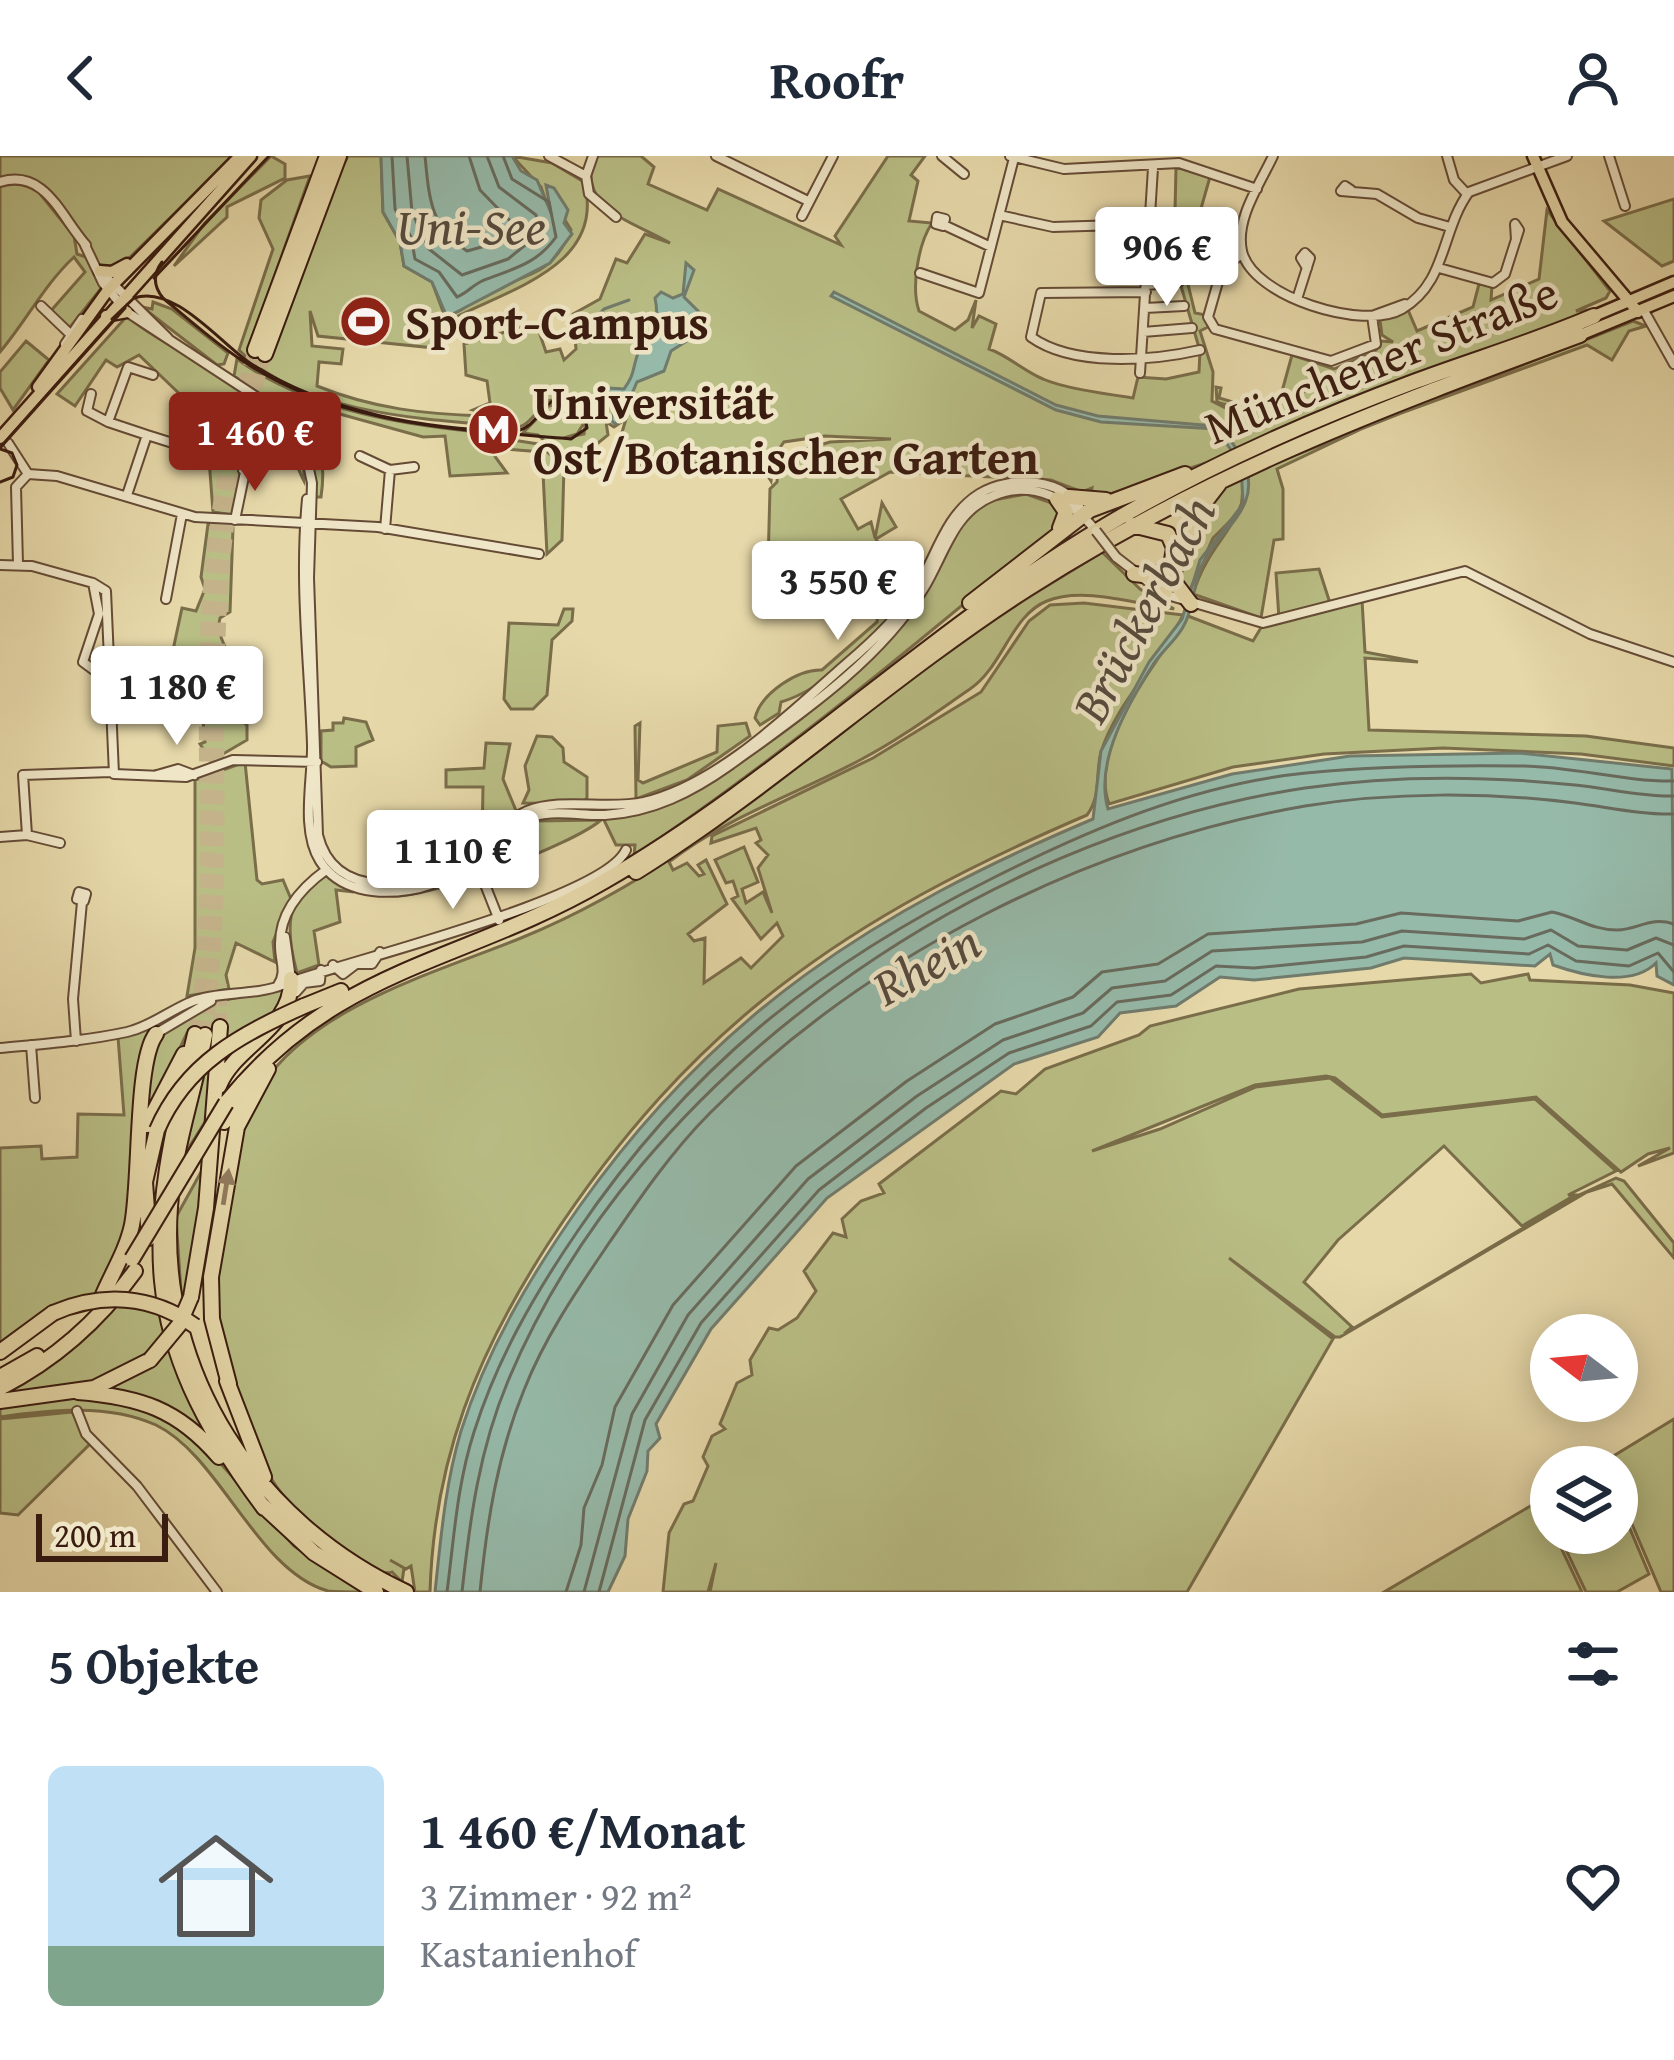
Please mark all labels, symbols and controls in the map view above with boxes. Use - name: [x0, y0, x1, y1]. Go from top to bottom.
- text: Roofr: [770, 39, 904, 118]
- icon: back: [48, 45, 114, 111]
- icon: person: [1560, 45, 1626, 111]
- water label: Uni-See: [396, 188, 546, 263]
- pin: 906 €: [1083, 207, 1251, 309]
- text: 906 €: [1122, 217, 1212, 274]
- street label: Münchener Straße: [1194, 255, 1568, 462]
- place label: Sport-Campus: [405, 286, 709, 357]
- sports icon: Sport-Campus: [338, 294, 394, 350]
- place label: Universität Ost/Botanischer Garten: [533, 366, 1039, 492]
- pin: 1 460 €: [144, 392, 366, 494]
- text: 1 460 €: [196, 402, 314, 459]
- metro station icon: Universität Ost/Botanischer Garten: [466, 402, 522, 458]
- water label: Brückerbach: [1051, 482, 1234, 736]
- pin: 3 550 €: [727, 541, 949, 643]
- text: 3 550 €: [779, 551, 897, 608]
- pin: 1 180 €: [66, 646, 288, 748]
- text: 1 180 €: [118, 656, 236, 713]
- pin: 1 110 €: [342, 810, 564, 912]
- text: 1 110 €: [394, 820, 512, 877]
- water label: Rhein: [857, 903, 993, 1024]
- one-way arrow: [217, 1168, 236, 1205]
- north arrow: [1530, 1314, 1638, 1422]
- map controls: [1530, 1314, 1638, 1554]
- button: layers: [1530, 1446, 1638, 1554]
- scale bar: [36, 1508, 168, 1561]
- text: 200 m: [54, 1511, 136, 1559]
- text: 5 Objekte: [48, 1627, 259, 1702]
- icon: filters: [1560, 1631, 1626, 1697]
- text: 1 460 €/Monat: [420, 1792, 746, 1867]
- icon: home: [144, 1814, 288, 1958]
- icon: heart: [1560, 1853, 1626, 1919]
- text: 3 Zimmer · 92 m²: [420, 1867, 692, 1924]
- text: Kastanienhof: [420, 1924, 637, 1981]

